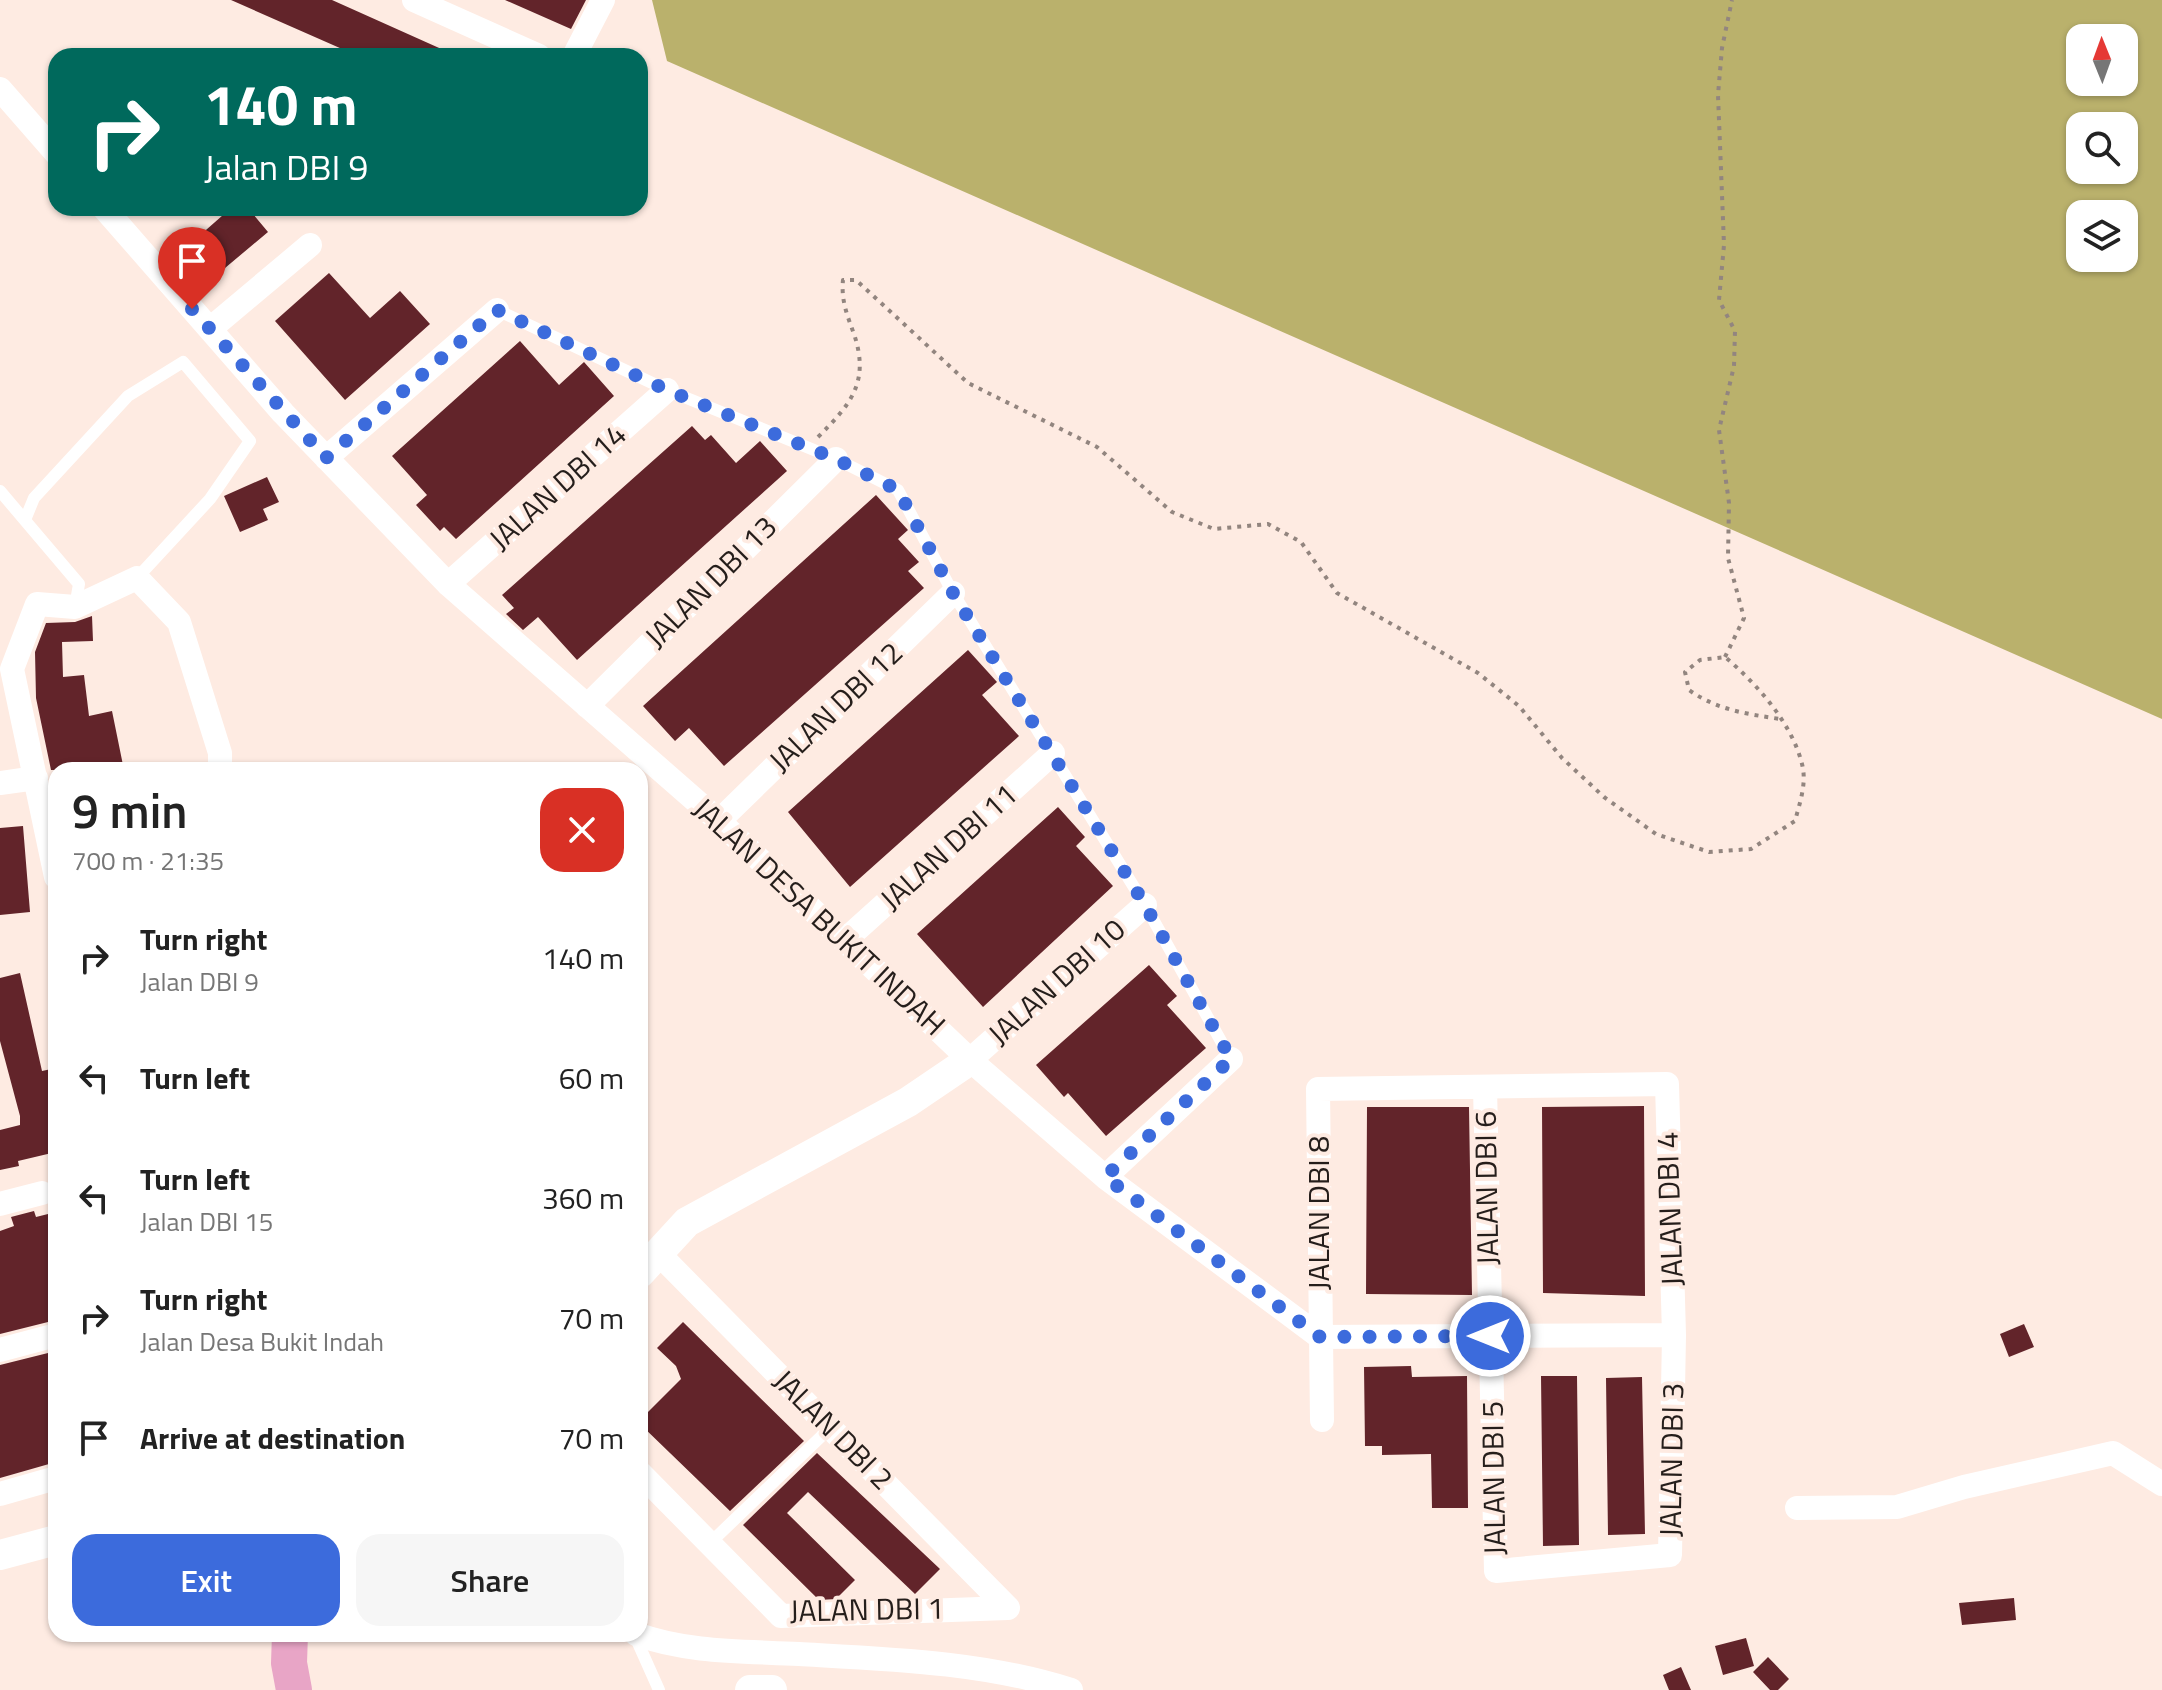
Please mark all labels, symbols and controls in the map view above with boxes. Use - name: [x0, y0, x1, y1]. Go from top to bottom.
- north arrow: [2066, 24, 2138, 96]
- map controls: [2066, 24, 2138, 272]
- text: 140 m: [204, 62, 357, 147]
- icon: right: [72, 80, 176, 184]
- button: search: [2066, 112, 2138, 184]
- text: Jalan DBI 9: [204, 139, 368, 194]
- button: layers: [2066, 200, 2138, 272]
- pin: [158, 227, 226, 309]
- icon: arrive: [170, 239, 214, 283]
- street label: JALAN DBI 14: [478, 412, 636, 561]
- street label: JALAN DBI 13: [634, 505, 787, 658]
- street label: JALAN DBI 12: [758, 630, 913, 782]
- street label: JALAN DBI 11: [869, 772, 1027, 921]
- text: 9 min: [72, 774, 187, 847]
- street label: JALAN DESA BUKIT INDAH: [683, 786, 957, 1046]
- button: close: [540, 788, 624, 872]
- text: 700 m · 21:35: [72, 841, 224, 880]
- street label: JALAN DBI 10: [977, 907, 1135, 1056]
- text: Turn right: [140, 916, 268, 962]
- text: 140 m: [542, 935, 624, 981]
- icon: right: [72, 936, 116, 980]
- text: Jalan DBI 9: [140, 962, 259, 1001]
- text: Turn left: [140, 1055, 250, 1101]
- text: 60 m: [559, 1055, 624, 1101]
- icon: left: [72, 1056, 116, 1100]
- street label: JALAN DBI 6: [1462, 1110, 1510, 1266]
- street label: JALAN DBI 4: [1643, 1131, 1695, 1287]
- street label: JALAN DBI 8: [1295, 1136, 1341, 1290]
- text: Turn left: [140, 1156, 250, 1202]
- text: 360 m: [542, 1175, 624, 1221]
- icon: left: [72, 1176, 116, 1220]
- text: Jalan DBI 15: [140, 1202, 273, 1241]
- text: Turn right: [140, 1276, 268, 1322]
- position arrow: [1448, 1294, 1532, 1378]
- text: 70 m: [559, 1295, 624, 1341]
- icon: right: [72, 1296, 116, 1340]
- text: Jalan Desa Bukit Indah: [140, 1322, 384, 1361]
- street label: JALAN DBI 2: [763, 1358, 905, 1500]
- street label: JALAN DBI 3: [1647, 1382, 1695, 1538]
- street label: JALAN DBI 5: [1469, 1400, 1517, 1556]
- text: Arrive at destination: [140, 1415, 405, 1461]
- text: 70 m: [559, 1415, 624, 1461]
- icon: arrive: [72, 1416, 116, 1460]
- button: Exit: [72, 1534, 340, 1626]
- button: Share: [356, 1534, 624, 1626]
- street label: JALAN DBI 1: [789, 1585, 945, 1633]

